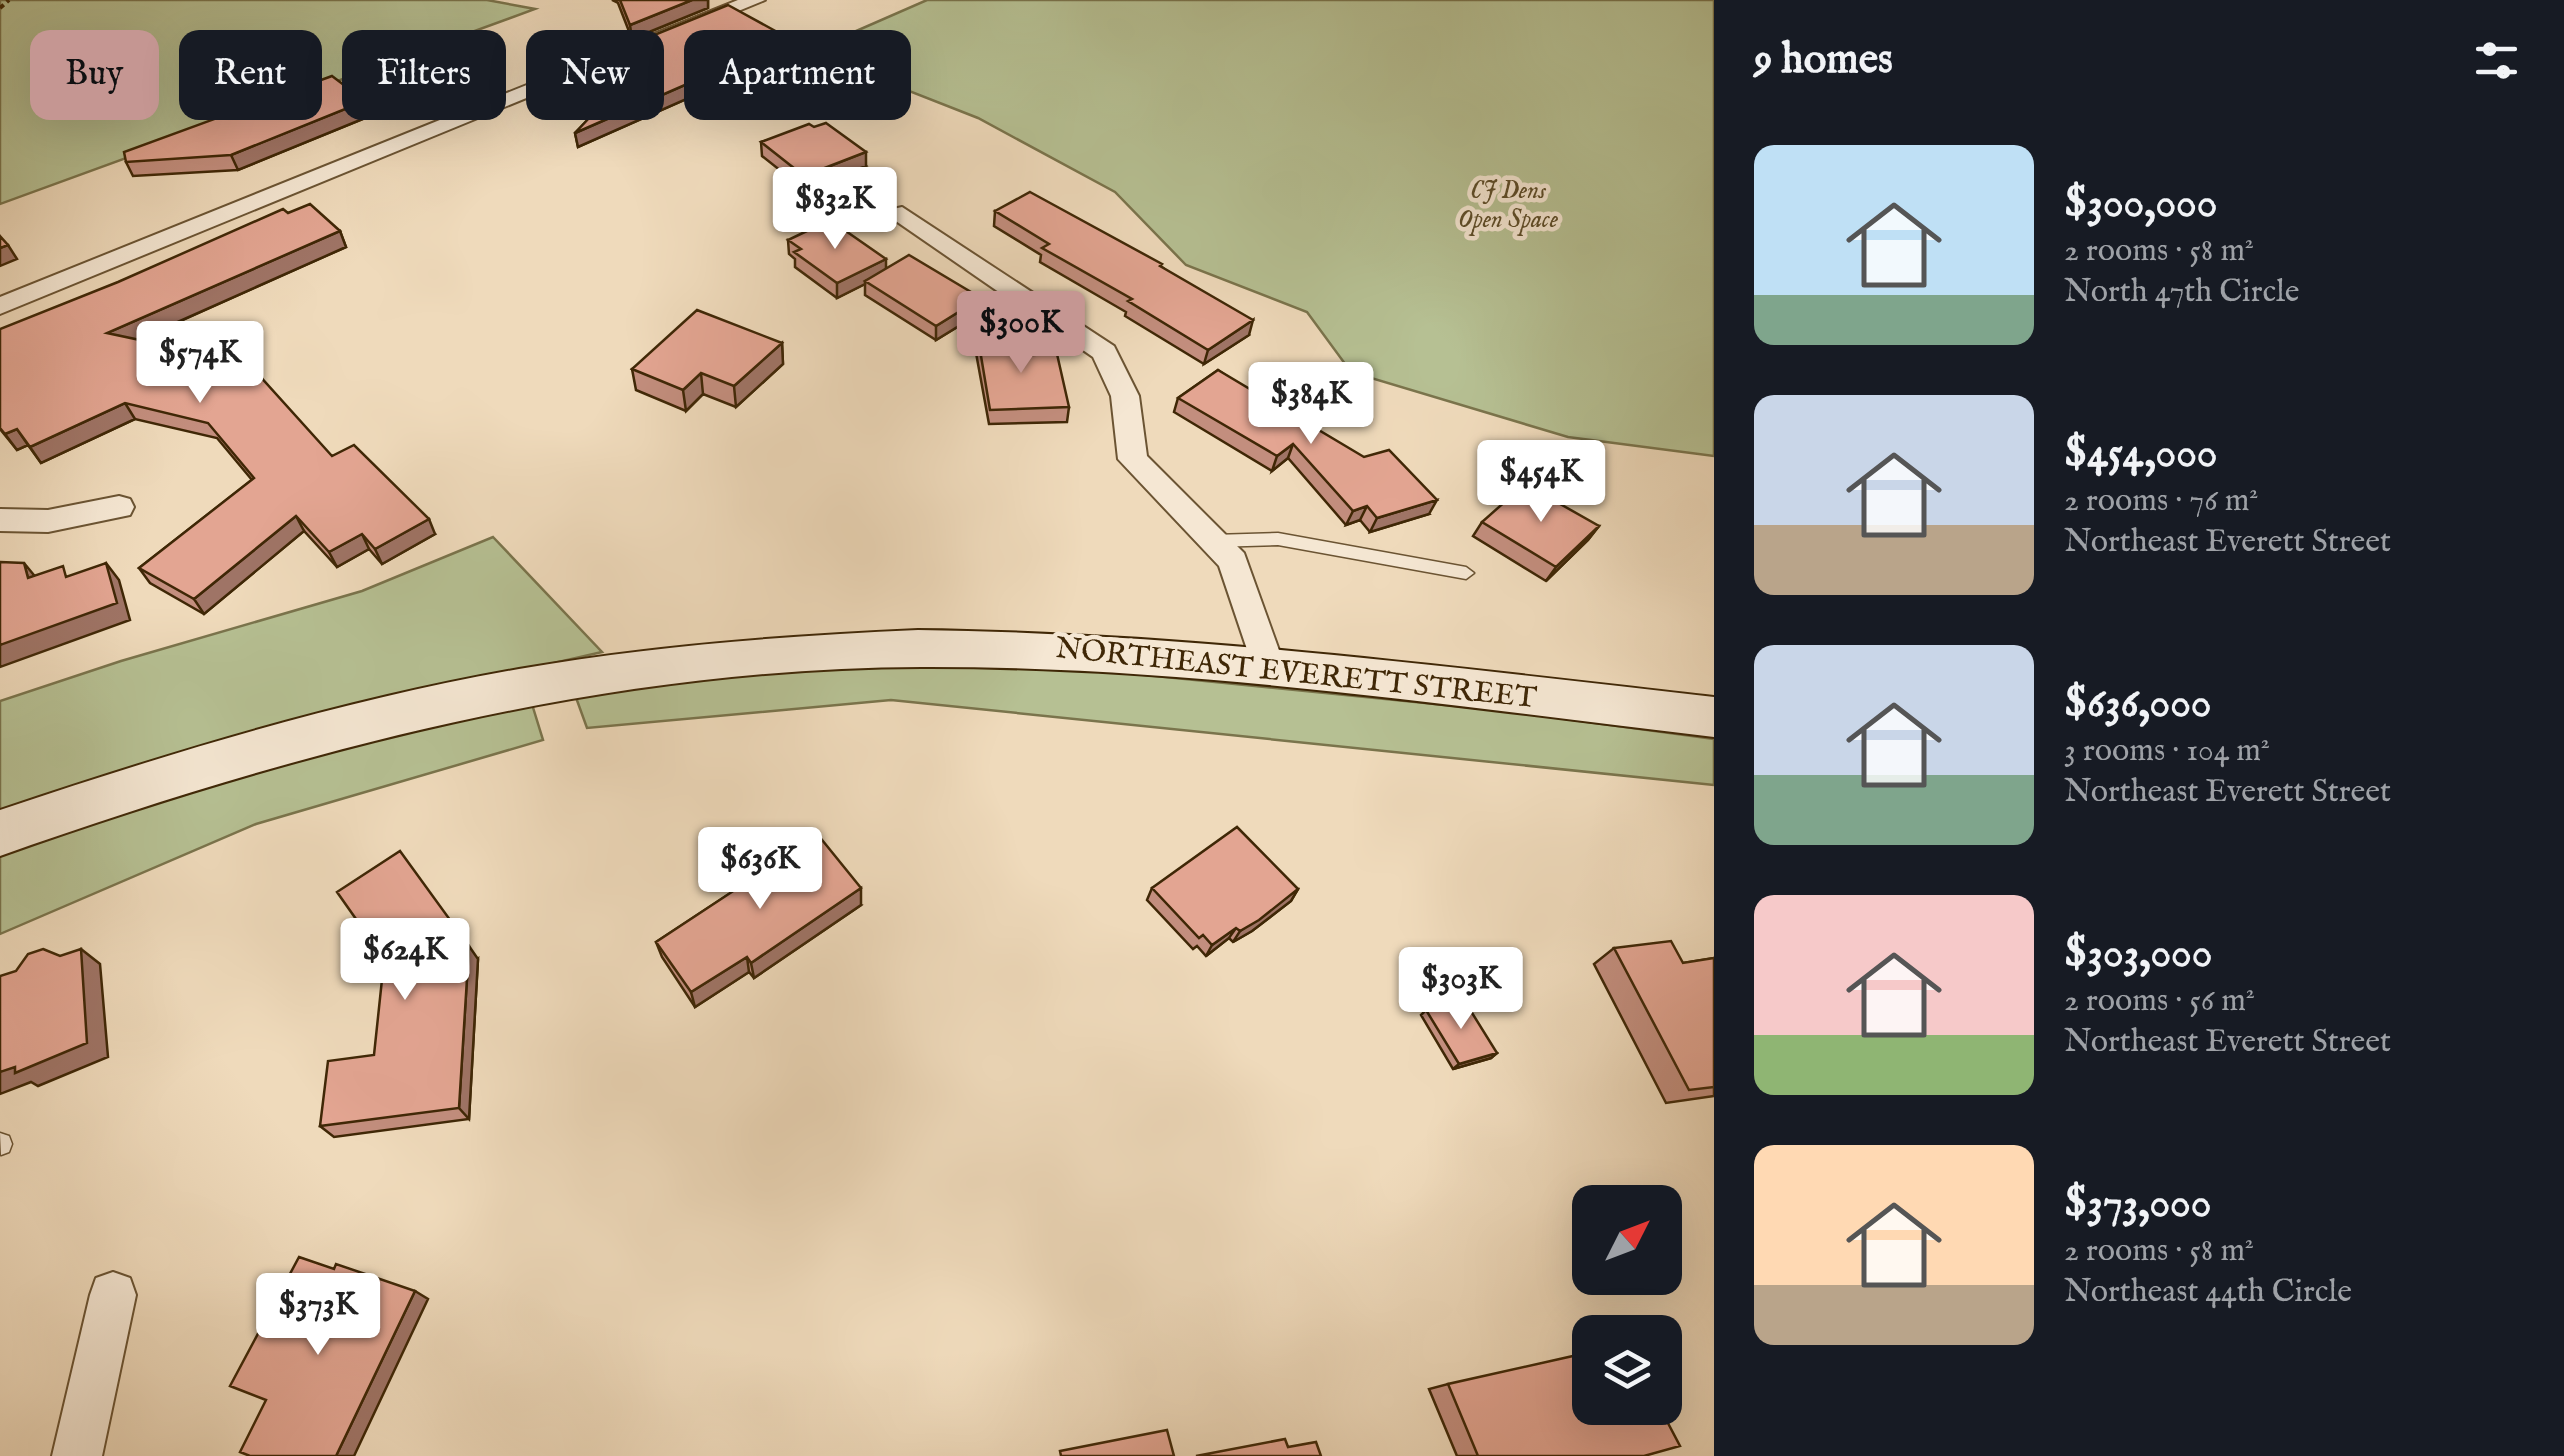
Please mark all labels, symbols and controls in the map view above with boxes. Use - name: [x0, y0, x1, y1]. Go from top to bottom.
- chip: Buy: [30, 30, 159, 120]
- chip: Rent: [179, 30, 322, 120]
- chip: Filters: [342, 30, 506, 120]
- chip: New: [526, 30, 664, 120]
- chip: Apartment: [684, 30, 911, 120]
- icon: filters: [2469, 33, 2524, 88]
- text: 9 homes: [1754, 34, 1893, 87]
- pin: $832K: [765, 167, 905, 252]
- park label: CJ Dens Open Space: [1458, 175, 1559, 236]
- text: $300,000: [2064, 178, 2217, 231]
- text: $832K: [795, 179, 875, 220]
- icon: home: [1834, 185, 1954, 305]
- text: 2 rooms · 58 m²: [2064, 231, 2254, 272]
- text: North 47th Circle: [2064, 272, 2299, 313]
- pin: $300K: [951, 291, 1091, 376]
- text: $300K: [979, 303, 1063, 344]
- pin: $574K: [130, 321, 270, 406]
- text: $574K: [158, 333, 242, 374]
- pin: $384K: [1241, 362, 1381, 447]
- text: $384K: [1270, 374, 1352, 415]
- text: $454,000: [2064, 428, 2217, 481]
- icon: home: [1834, 435, 1954, 555]
- pin: $454K: [1471, 440, 1611, 525]
- text: $454K: [1499, 452, 1583, 493]
- text: 2 rooms · 76 m²: [2064, 481, 2258, 522]
- text: Northeast Everett Street: [2064, 522, 2391, 563]
- street label: NORTHEAST EVERETT STREET: [1054, 630, 1538, 718]
- text: $636,000: [2064, 678, 2211, 731]
- icon: home: [1834, 685, 1954, 805]
- text: 3 rooms · 104 m²: [2064, 731, 2270, 772]
- text: Northeast Everett Street: [2064, 772, 2391, 813]
- pin: $636K: [690, 827, 830, 912]
- text: $636K: [720, 839, 800, 880]
- pin: $624K: [335, 918, 475, 1003]
- text: $303,000: [2064, 928, 2212, 981]
- text: $624K: [362, 930, 448, 971]
- icon: home: [1834, 935, 1954, 1055]
- pin: $303K: [1391, 947, 1531, 1032]
- text: $303K: [1421, 959, 1501, 1000]
- text: 2 rooms · 56 m²: [2064, 981, 2255, 1022]
- text: Northeast Everett Street: [2064, 1022, 2391, 1063]
- text: $373,000: [2064, 1178, 2211, 1231]
- north arrow: [1572, 1185, 1682, 1295]
- map controls: [1572, 1185, 1682, 1425]
- icon: home: [1834, 1185, 1954, 1305]
- text: 2 rooms · 58 m²: [2064, 1231, 2254, 1272]
- text: Northeast 44th Circle: [2064, 1272, 2352, 1313]
- pin: $373K: [248, 1273, 388, 1358]
- text: $373K: [278, 1285, 358, 1326]
- button: layers: [1572, 1315, 1682, 1425]

